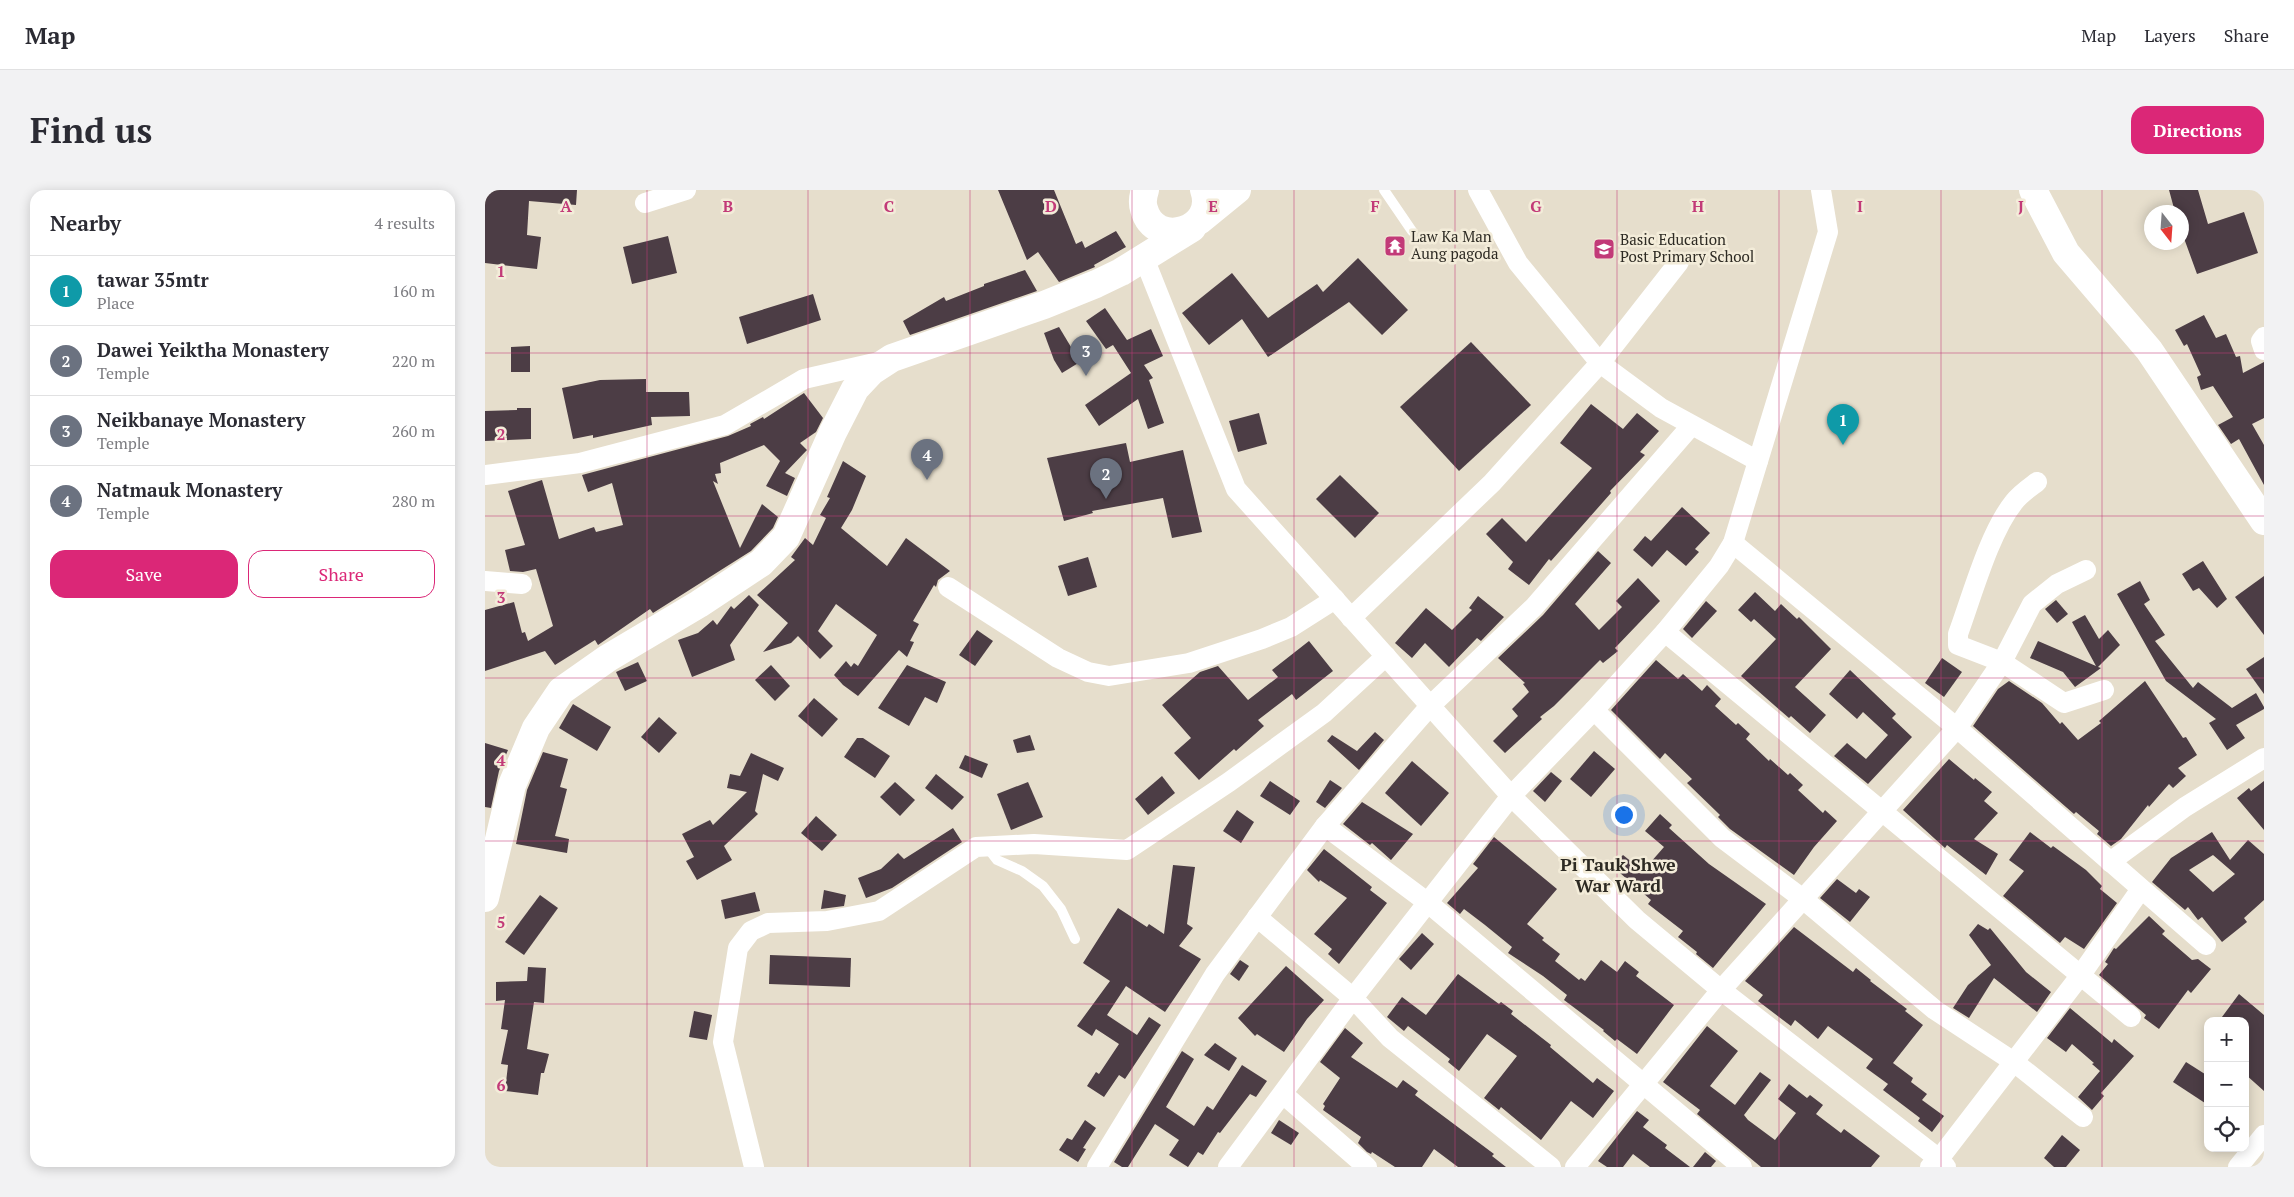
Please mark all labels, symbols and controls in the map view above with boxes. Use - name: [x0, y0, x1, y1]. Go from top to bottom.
- text: Map: [25, 19, 75, 51]
- text: Map: [2081, 23, 2116, 47]
- text: Layers: [2144, 23, 2196, 47]
- text: Share: [2224, 23, 2269, 47]
- button: Directions: [2131, 106, 2264, 154]
- text: Find us: [30, 107, 152, 153]
- text: A: [560, 195, 572, 217]
- text: B: [723, 195, 733, 217]
- text: C: [884, 195, 894, 217]
- text: D: [1045, 195, 1057, 217]
- text: E: [1208, 195, 1218, 217]
- text: F: [1370, 195, 1380, 217]
- text: G: [1530, 195, 1542, 217]
- text: H: [1692, 195, 1704, 217]
- text: I: [1857, 195, 1863, 217]
- text: J: [2018, 195, 2024, 217]
- north arrow: [2144, 205, 2189, 250]
- text: Nearby: [50, 209, 121, 237]
- text: 4 results: [375, 212, 435, 234]
- place label: Law Ka Man Aung pagoda: [1411, 226, 1499, 263]
- place label: Basic Education Post Primary School: [1620, 229, 1754, 266]
- temple icon: Law Ka Man Aung pagoda: [1383, 234, 1407, 258]
- school or university icon: Basic Education Post Primary School: [1592, 237, 1616, 261]
- text: 1: [496, 260, 506, 282]
- text: tawar 35mtr: [97, 267, 209, 292]
- text: 1: [61, 280, 71, 302]
- text: 160 m: [392, 280, 435, 302]
- text: Place: [97, 292, 135, 314]
- pin: 3: [1070, 335, 1102, 376]
- text: Dawei Yeiktha Monastery: [97, 337, 329, 362]
- text: 2: [61, 350, 71, 372]
- text: 220 m: [392, 350, 435, 372]
- text: Temple: [97, 362, 150, 384]
- pin: 1: [1827, 404, 1859, 445]
- text: Neikbanaye Monastery: [97, 407, 305, 432]
- text: 3: [61, 420, 71, 442]
- text: 260 m: [392, 420, 435, 442]
- text: 2: [496, 423, 506, 445]
- text: Temple: [97, 432, 150, 454]
- pin: 4: [911, 439, 943, 480]
- pin: 2: [1090, 458, 1122, 499]
- text: Natmauk Monastery: [97, 477, 282, 502]
- text: 4: [61, 490, 71, 512]
- text: 280 m: [392, 490, 435, 512]
- text: Temple: [97, 502, 150, 524]
- button: Save: [50, 550, 238, 598]
- button: Share: [248, 550, 435, 598]
- text: 3: [496, 586, 506, 608]
- text: 4: [496, 749, 506, 771]
- your location: [1611, 802, 1637, 828]
- district label: Pi Tauk Shwe War Ward: [1560, 852, 1676, 897]
- text: 5: [496, 911, 506, 933]
- map controls: [2204, 1017, 2249, 1152]
- button: +: [2204, 1017, 2249, 1062]
- button: −: [2204, 1062, 2249, 1107]
- text: 6: [496, 1074, 506, 1096]
- button: locate: [2204, 1107, 2249, 1152]

